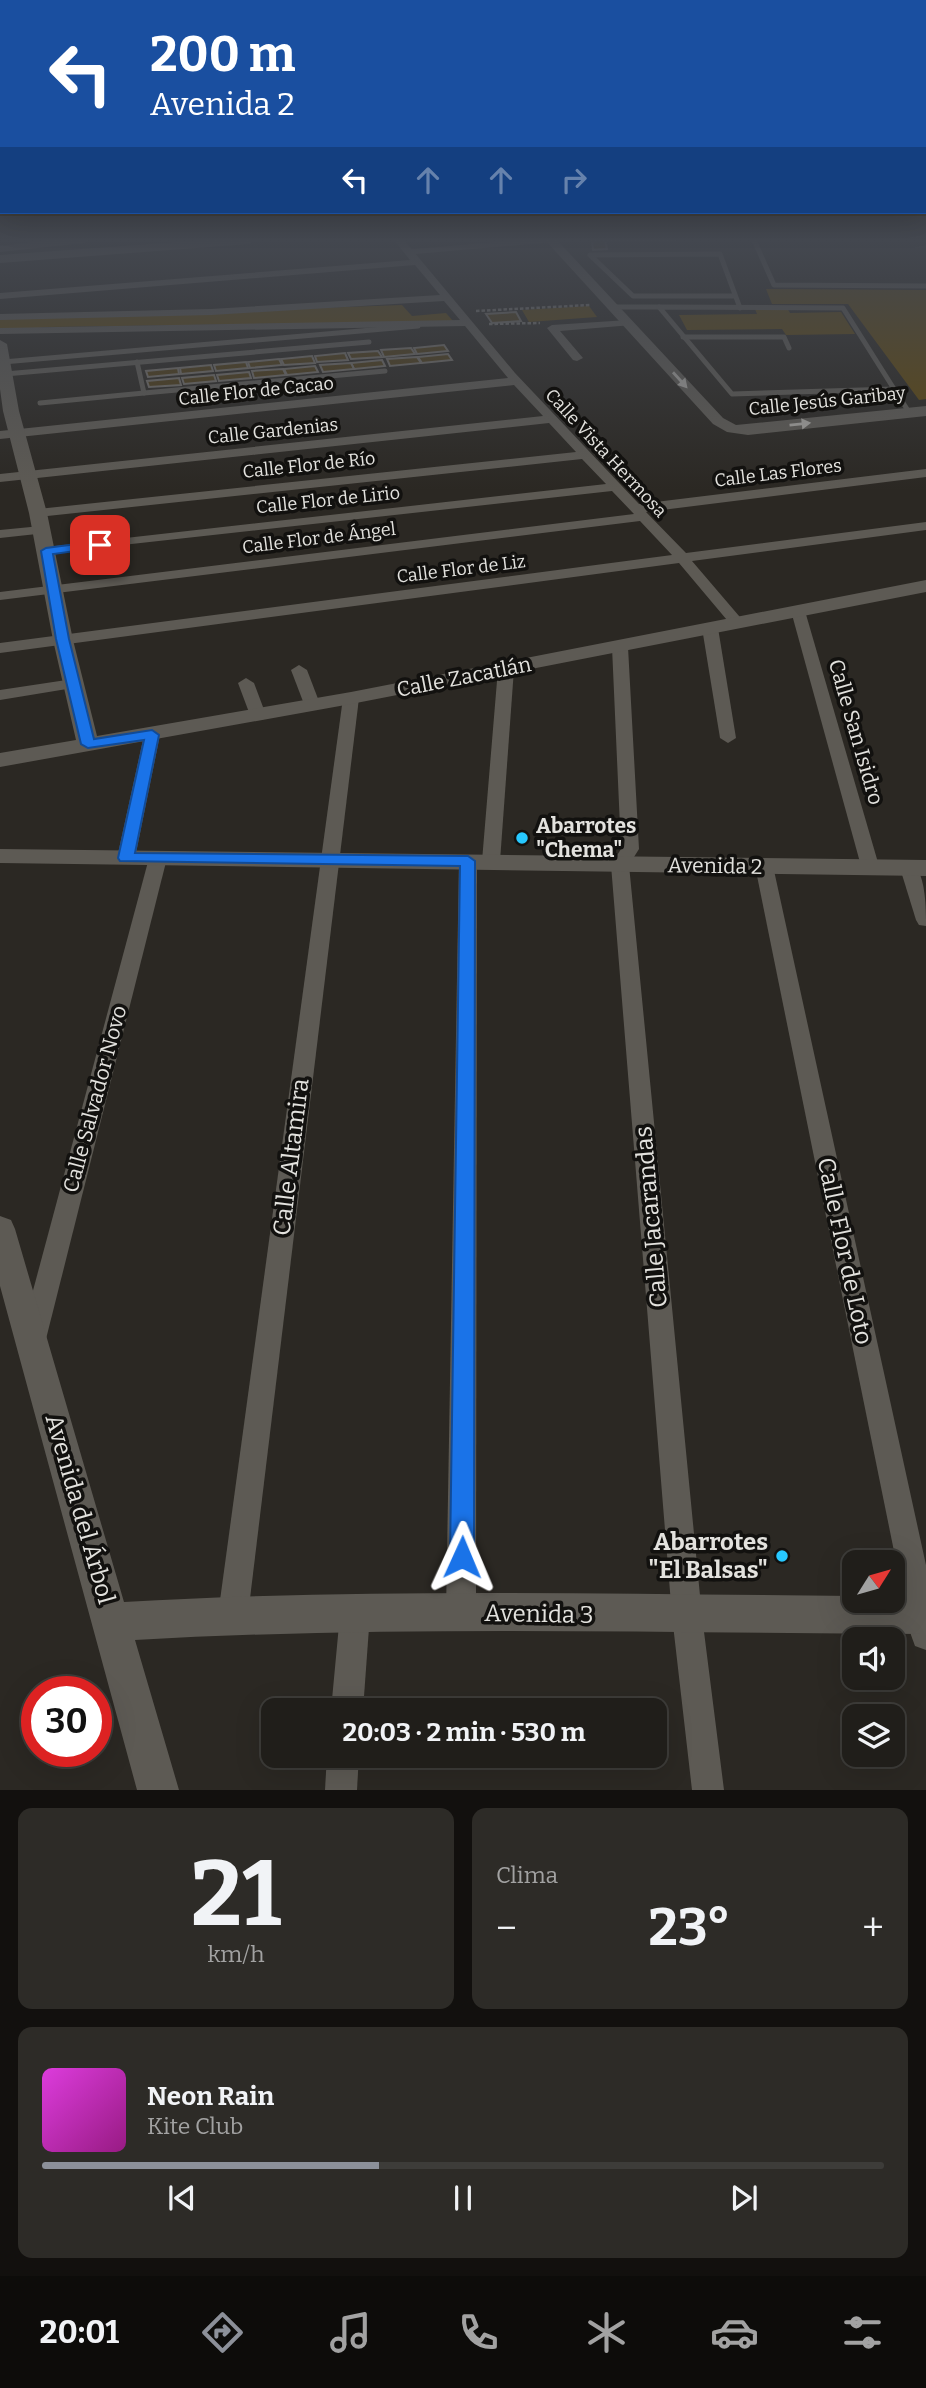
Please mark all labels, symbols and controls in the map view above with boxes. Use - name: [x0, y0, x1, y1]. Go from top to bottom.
- text: 200 m: [150, 25, 295, 84]
- icon: left: [35, 28, 126, 119]
- text: Avenida 2: [150, 85, 295, 123]
- icon: left: [336, 161, 374, 199]
- icon: ahead: [409, 161, 447, 199]
- icon: ahead: [482, 161, 520, 199]
- icon: right: [555, 161, 593, 199]
- one-way arrow: [672, 371, 688, 389]
- street label: Calle Flor de Cacao: [177, 372, 335, 410]
- street label: Calle Jesús Garibay: [747, 382, 907, 420]
- street label: Calle Vista Hermosa: [541, 384, 671, 522]
- street label: Calle Gardenias: [207, 413, 339, 449]
- one-way arrow: [790, 419, 812, 430]
- street label: Calle Flor de Río: [242, 447, 376, 483]
- street label: Calle Las Flores: [713, 454, 843, 492]
- street label: Calle Flor de Lirio: [255, 482, 401, 518]
- pin: [70, 515, 130, 575]
- street label: Calle Flor de Ángel: [241, 518, 397, 558]
- icon: arrive: [81, 526, 119, 564]
- street label: Calle Flor de Liz: [395, 550, 527, 588]
- street label: Calle Zacatlán: [394, 651, 534, 703]
- street label: Calle San Isidro: [823, 656, 889, 808]
- place label: Abarrotes "Chema": [536, 813, 636, 863]
- marker: Abarrotes "Chema": [514, 830, 530, 846]
- street label: Avenida 2: [667, 852, 763, 880]
- street label: Calle Salvador Novo: [58, 1003, 132, 1195]
- street label: Calle Altamira: [267, 1077, 315, 1237]
- street label: Calle Jacarandas: [629, 1125, 673, 1309]
- street label: Calle Flor de Loto: [812, 1155, 878, 1347]
- street label: Avenida del Árbol: [40, 1411, 121, 1607]
- position arrow: [425, 1520, 499, 1594]
- place label: Abarrotes "El Balsas": [648, 1528, 768, 1584]
- marker: Abarrotes "El Balsas": [774, 1548, 790, 1564]
- north arrow: [842, 1550, 905, 1614]
- map controls: [842, 1550, 905, 1767]
- street label: Avenida 3: [484, 1599, 594, 1629]
- button: sound: [842, 1627, 905, 1690]
- speed limit sign: 30: [21, 1676, 112, 1767]
- button: layers: [842, 1704, 905, 1767]
- text: 20:03 · 2 min · 530 m: [342, 1717, 586, 1748]
- text: 21: [191, 1840, 281, 1949]
- text: Clima: [496, 1861, 558, 1889]
- text: 23°: [649, 1896, 731, 1959]
- text: −: [496, 1905, 517, 1951]
- text: +: [862, 1905, 884, 1951]
- text: km/h: [208, 1940, 264, 1968]
- text: Neon Rain: [147, 2081, 274, 2112]
- text: Kite Club: [147, 2112, 243, 2140]
- icon: previous: [163, 2179, 201, 2217]
- icon: pause: [444, 2179, 482, 2217]
- icon: next: [725, 2179, 763, 2217]
- icon: directions: [198, 2308, 247, 2357]
- icon: music: [326, 2308, 375, 2357]
- icon: phone: [454, 2308, 503, 2357]
- icon: climate: [582, 2308, 631, 2357]
- icon: car: [710, 2308, 759, 2357]
- icon: filters: [838, 2308, 887, 2357]
- text: 20:01: [39, 2313, 119, 2351]

